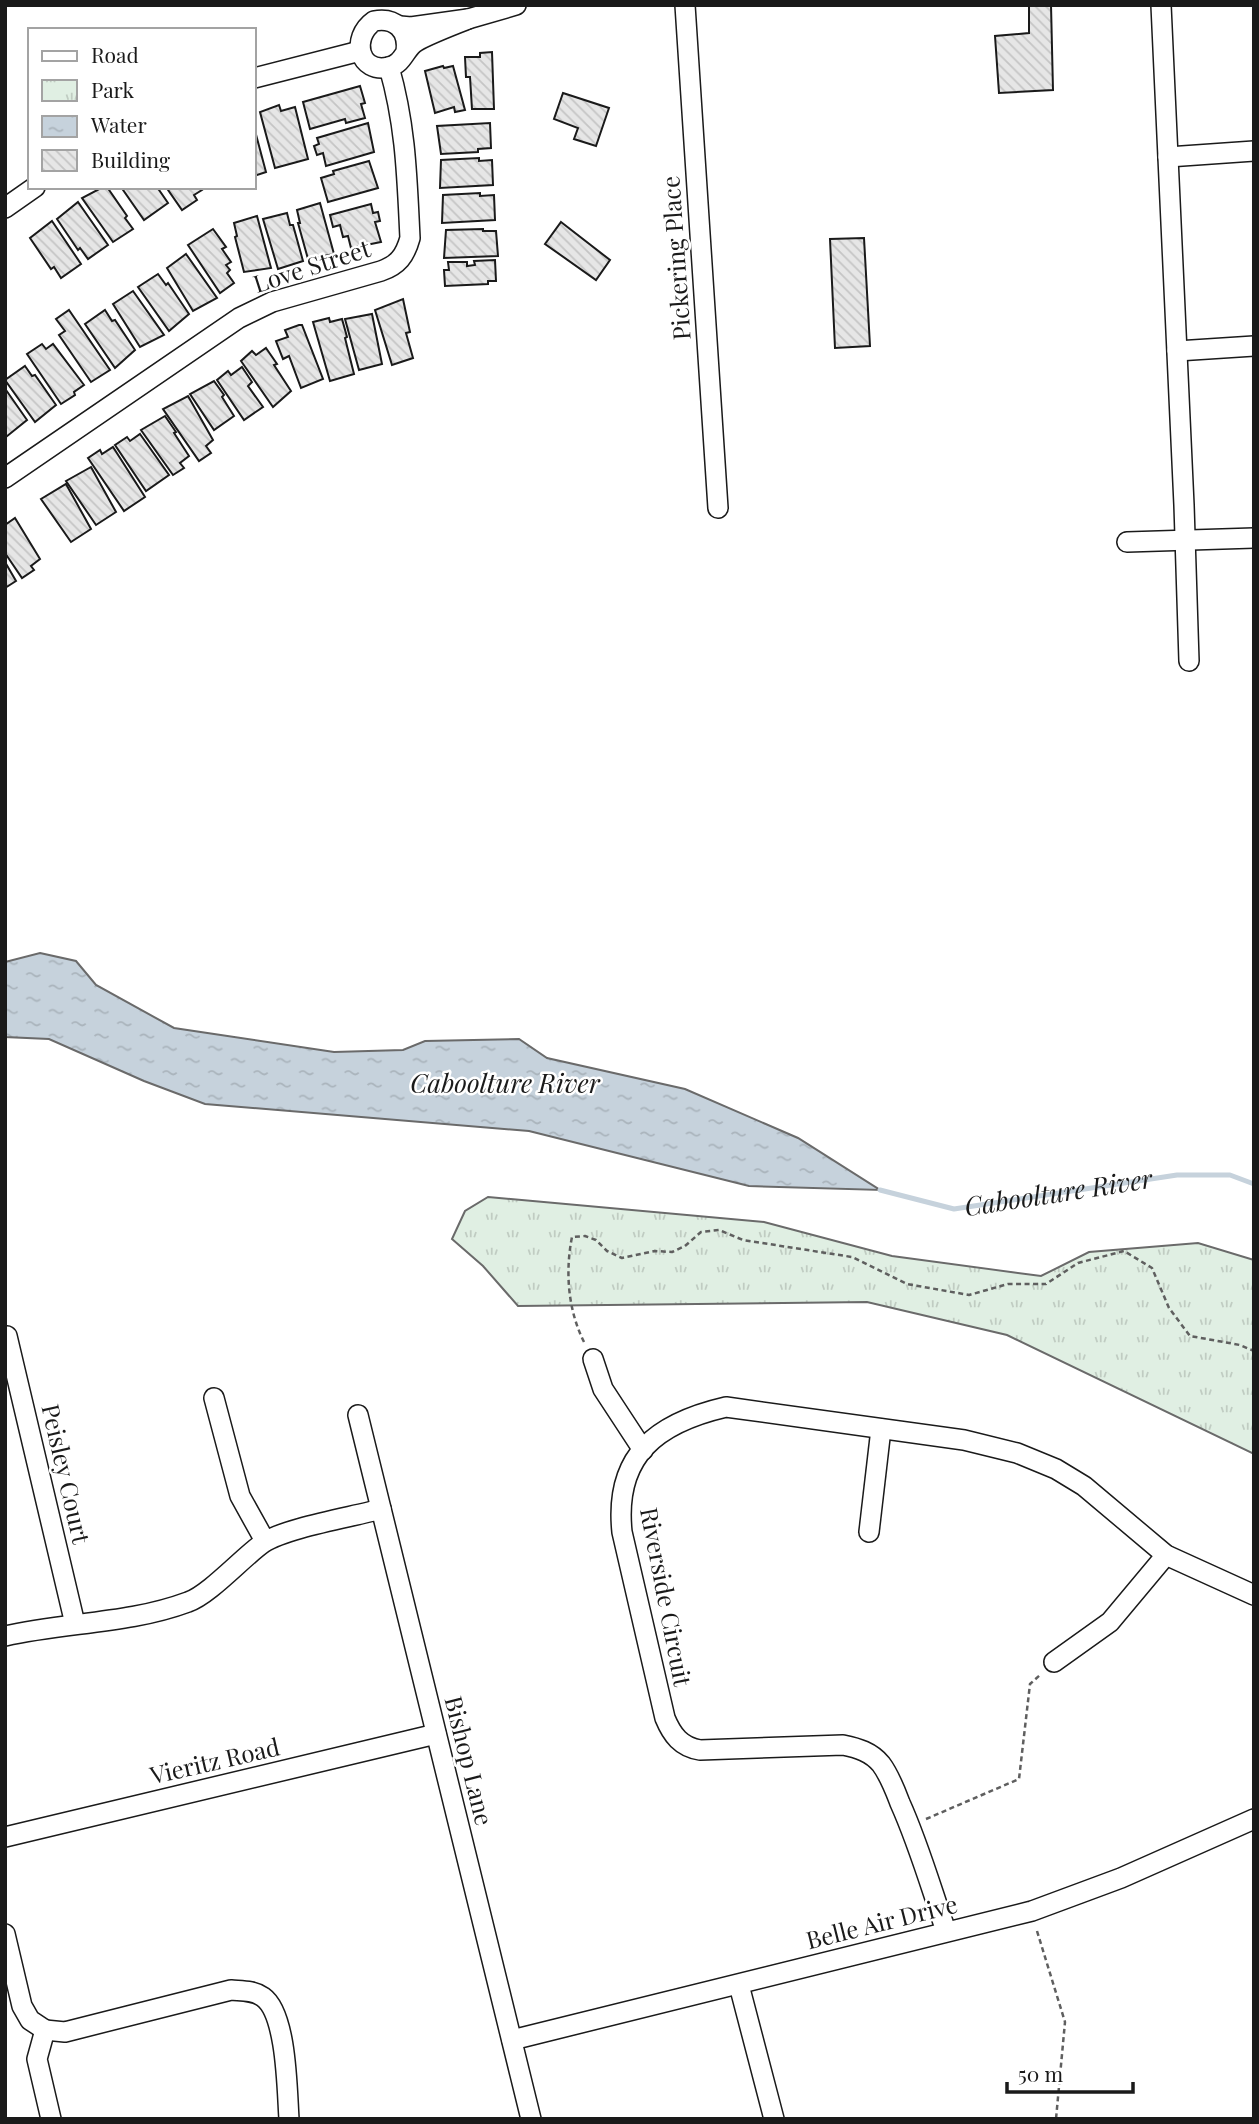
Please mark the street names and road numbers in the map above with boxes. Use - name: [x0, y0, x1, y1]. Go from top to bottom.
- street label: Pickering Place: [653, 175, 697, 341]
- street label: Love Street: [249, 231, 374, 299]
- street label: Peisley Court: [35, 1401, 99, 1547]
- street label: Riverside Circuit: [634, 1504, 700, 1689]
- street label: Bishop Lane: [438, 1692, 501, 1829]
- street label: Vieritz Road: [146, 1730, 282, 1791]
- street label: Belle Air Drive: [802, 1887, 961, 1955]

